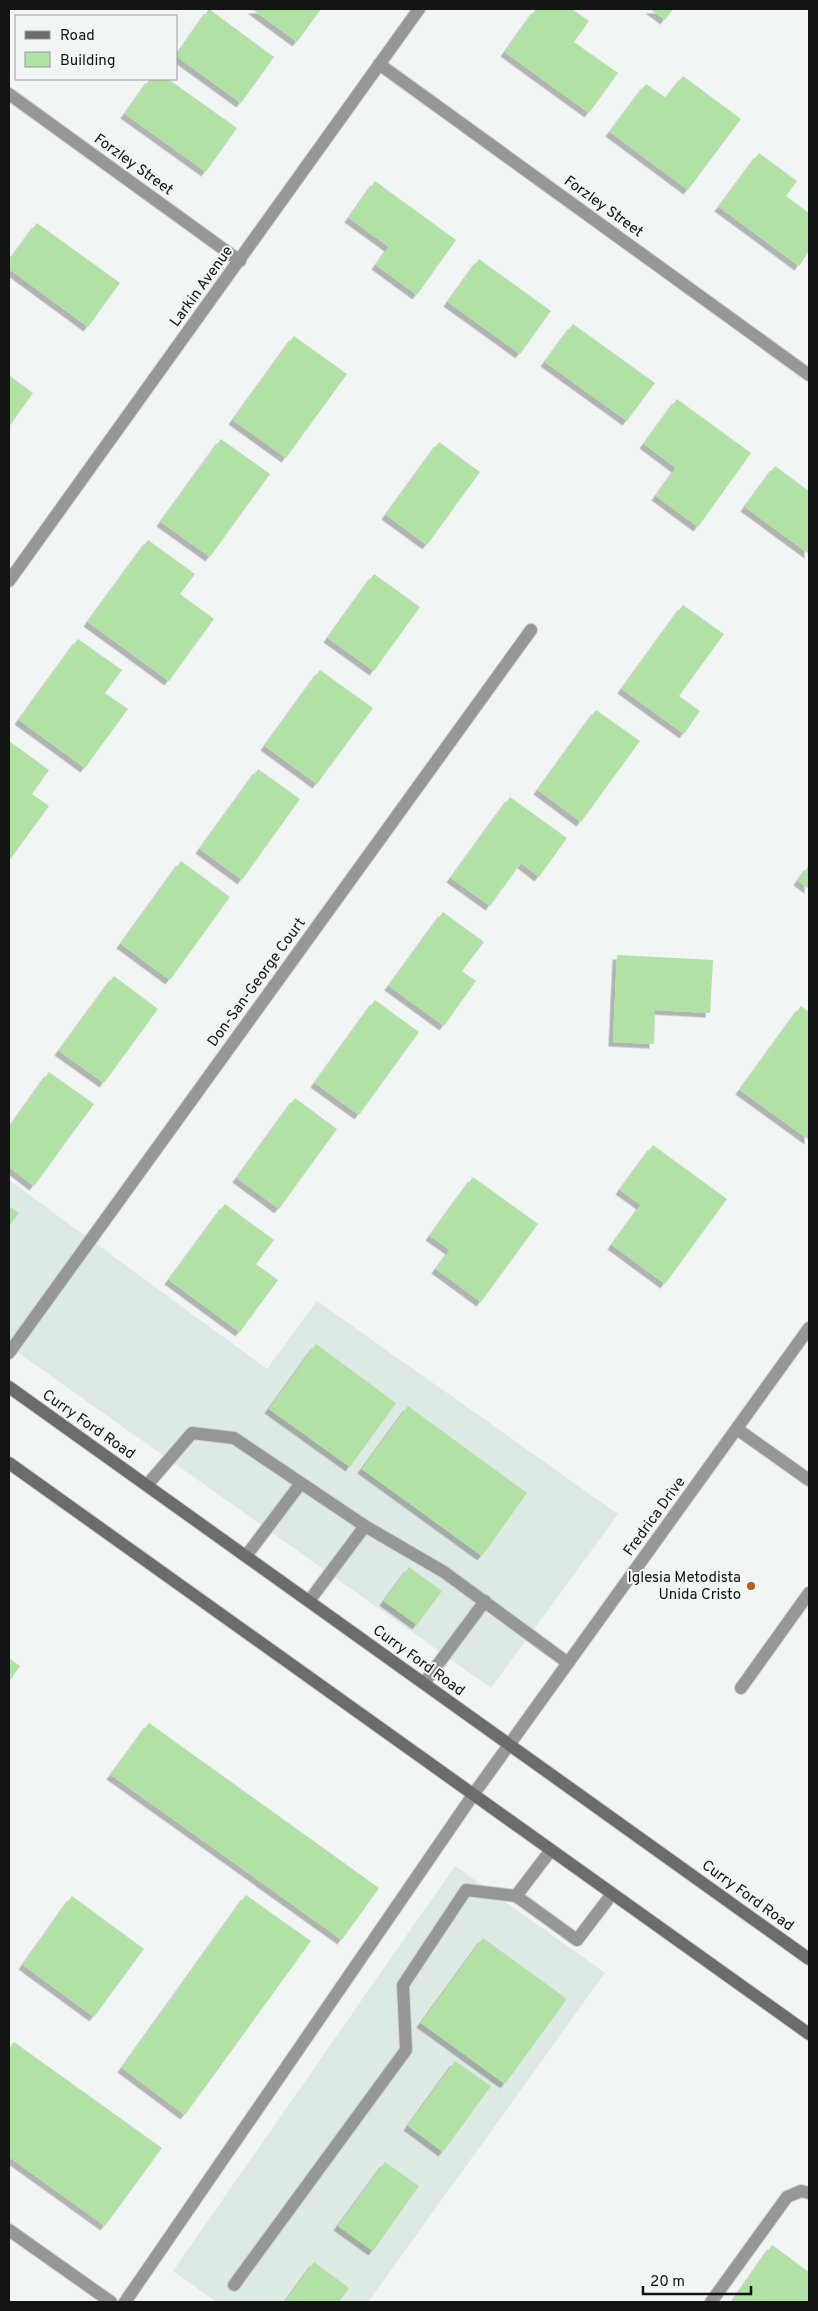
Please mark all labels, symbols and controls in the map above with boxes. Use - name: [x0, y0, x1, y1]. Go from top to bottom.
- legend: [15, 15, 178, 80]
- text: Road: [60, 27, 95, 46]
- text: Building: [60, 52, 115, 71]
- street label: Forzley Street: [90, 130, 176, 200]
- street label: Forzley Street: [560, 172, 646, 242]
- street label: Larkin Avenue: [166, 243, 238, 331]
- street label: Don-San-George Court: [204, 915, 310, 1051]
- street label: Curry Ford Road: [38, 1386, 138, 1464]
- street label: Fredrica Drive: [620, 1474, 690, 1560]
- place label: Iglesia Metodista Unida Cristo: [627, 1569, 741, 1605]
- marker: Iglesia Metodista Unida Cristo: [745, 1580, 757, 1592]
- street label: Curry Ford Road: [368, 1621, 468, 1701]
- street label: Curry Ford Road: [697, 1856, 797, 1936]
- scale bar: [643, 2264, 750, 2296]
- text: 20 m: [650, 2273, 685, 2292]

